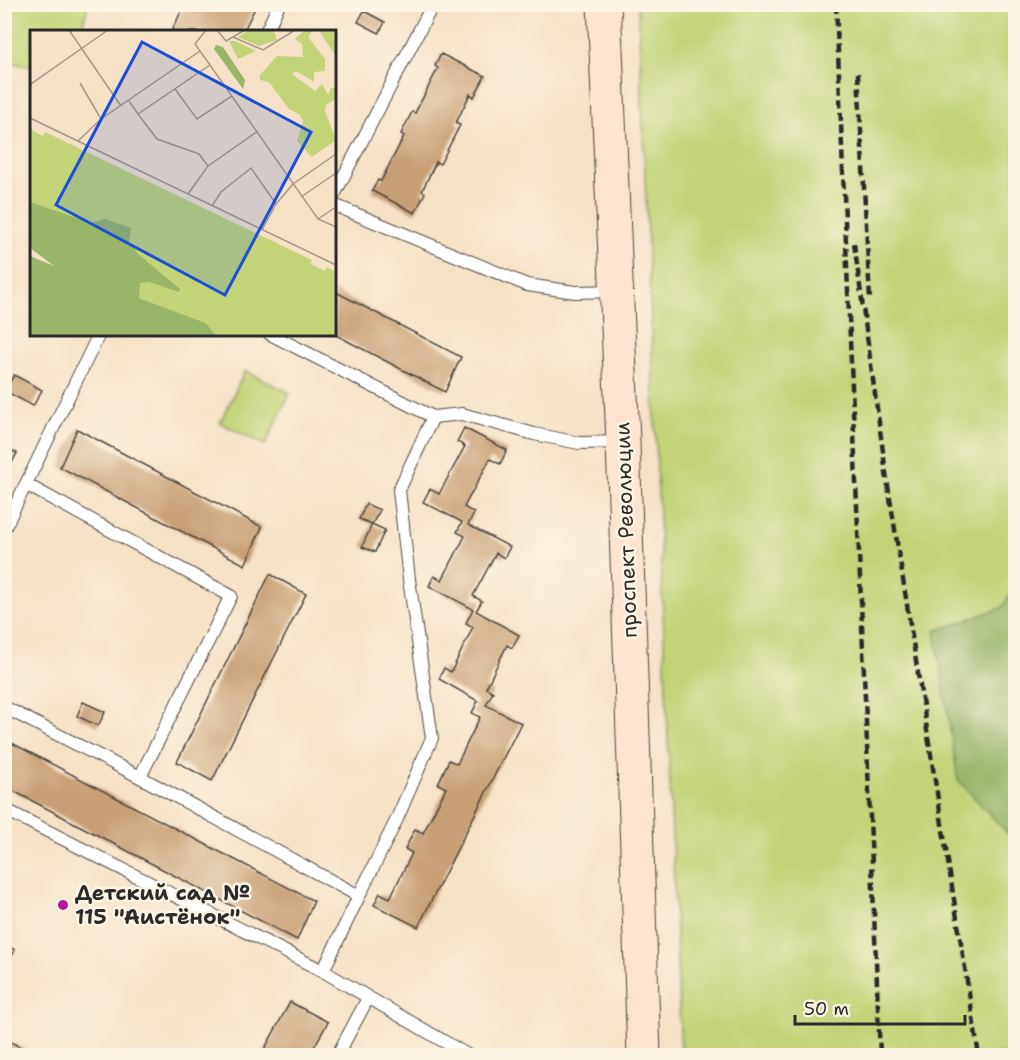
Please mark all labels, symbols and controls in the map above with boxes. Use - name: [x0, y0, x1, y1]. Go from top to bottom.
- inset map: [30, 30, 336, 336]
- street label: проспект Революции: [608, 421, 644, 638]
- place label: Детский сад № 115 "Аистёнок": [75, 879, 250, 931]
- marker: Детский сад № 115 "Аистёнок": [56, 898, 70, 912]
- scale bar: [795, 988, 964, 1026]
- text: 50 m: [804, 997, 849, 1021]

